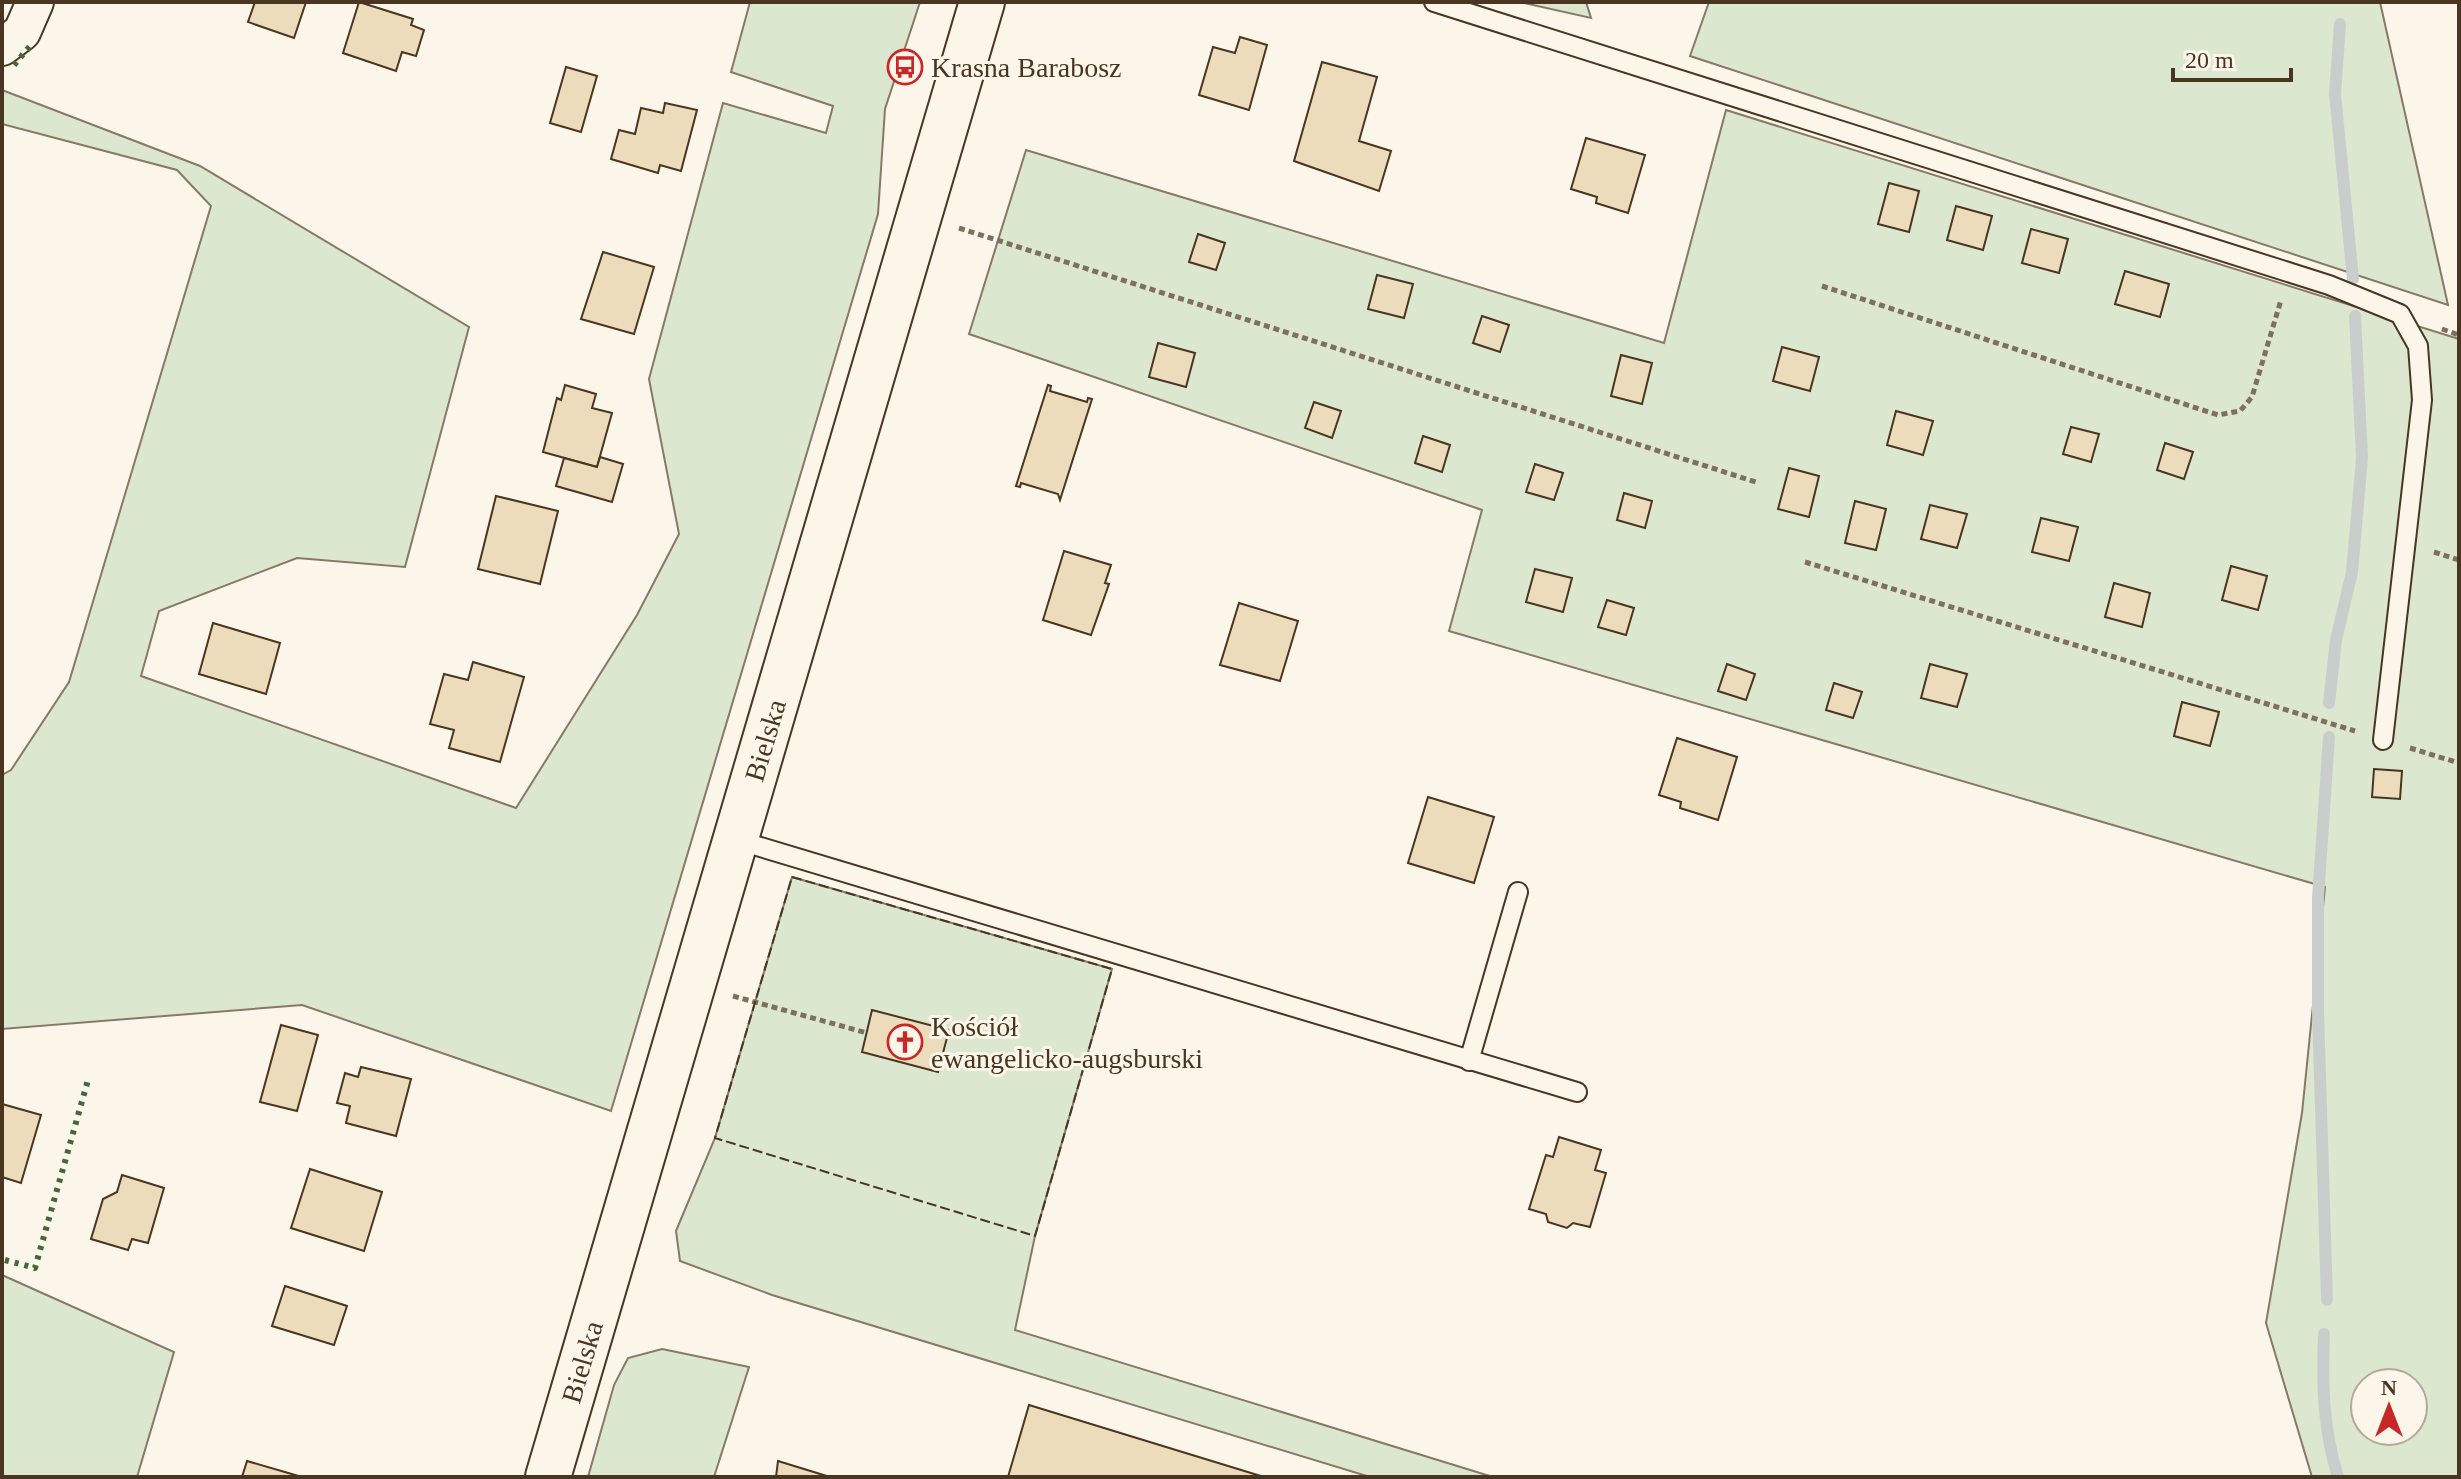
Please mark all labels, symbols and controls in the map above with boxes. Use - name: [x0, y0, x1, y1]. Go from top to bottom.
- scale bar: [2173, 32, 2291, 82]
- text: 20 m: [2185, 47, 2234, 73]
- bus stop icon: Krasna Barabosz: [886, 48, 924, 86]
- place label: Krasna Barabosz: [931, 52, 1121, 83]
- street label: Bielska: [738, 695, 792, 785]
- place label: Kościół ewangelicko-augsburski: [931, 1011, 1203, 1074]
- church icon: Kościół ewangelicko-augsburski: [886, 1023, 924, 1061]
- street label: Bielska: [555, 1317, 609, 1407]
- north arrow: [2349, 1367, 2429, 1447]
- text: N: [2381, 1375, 2397, 1400]

